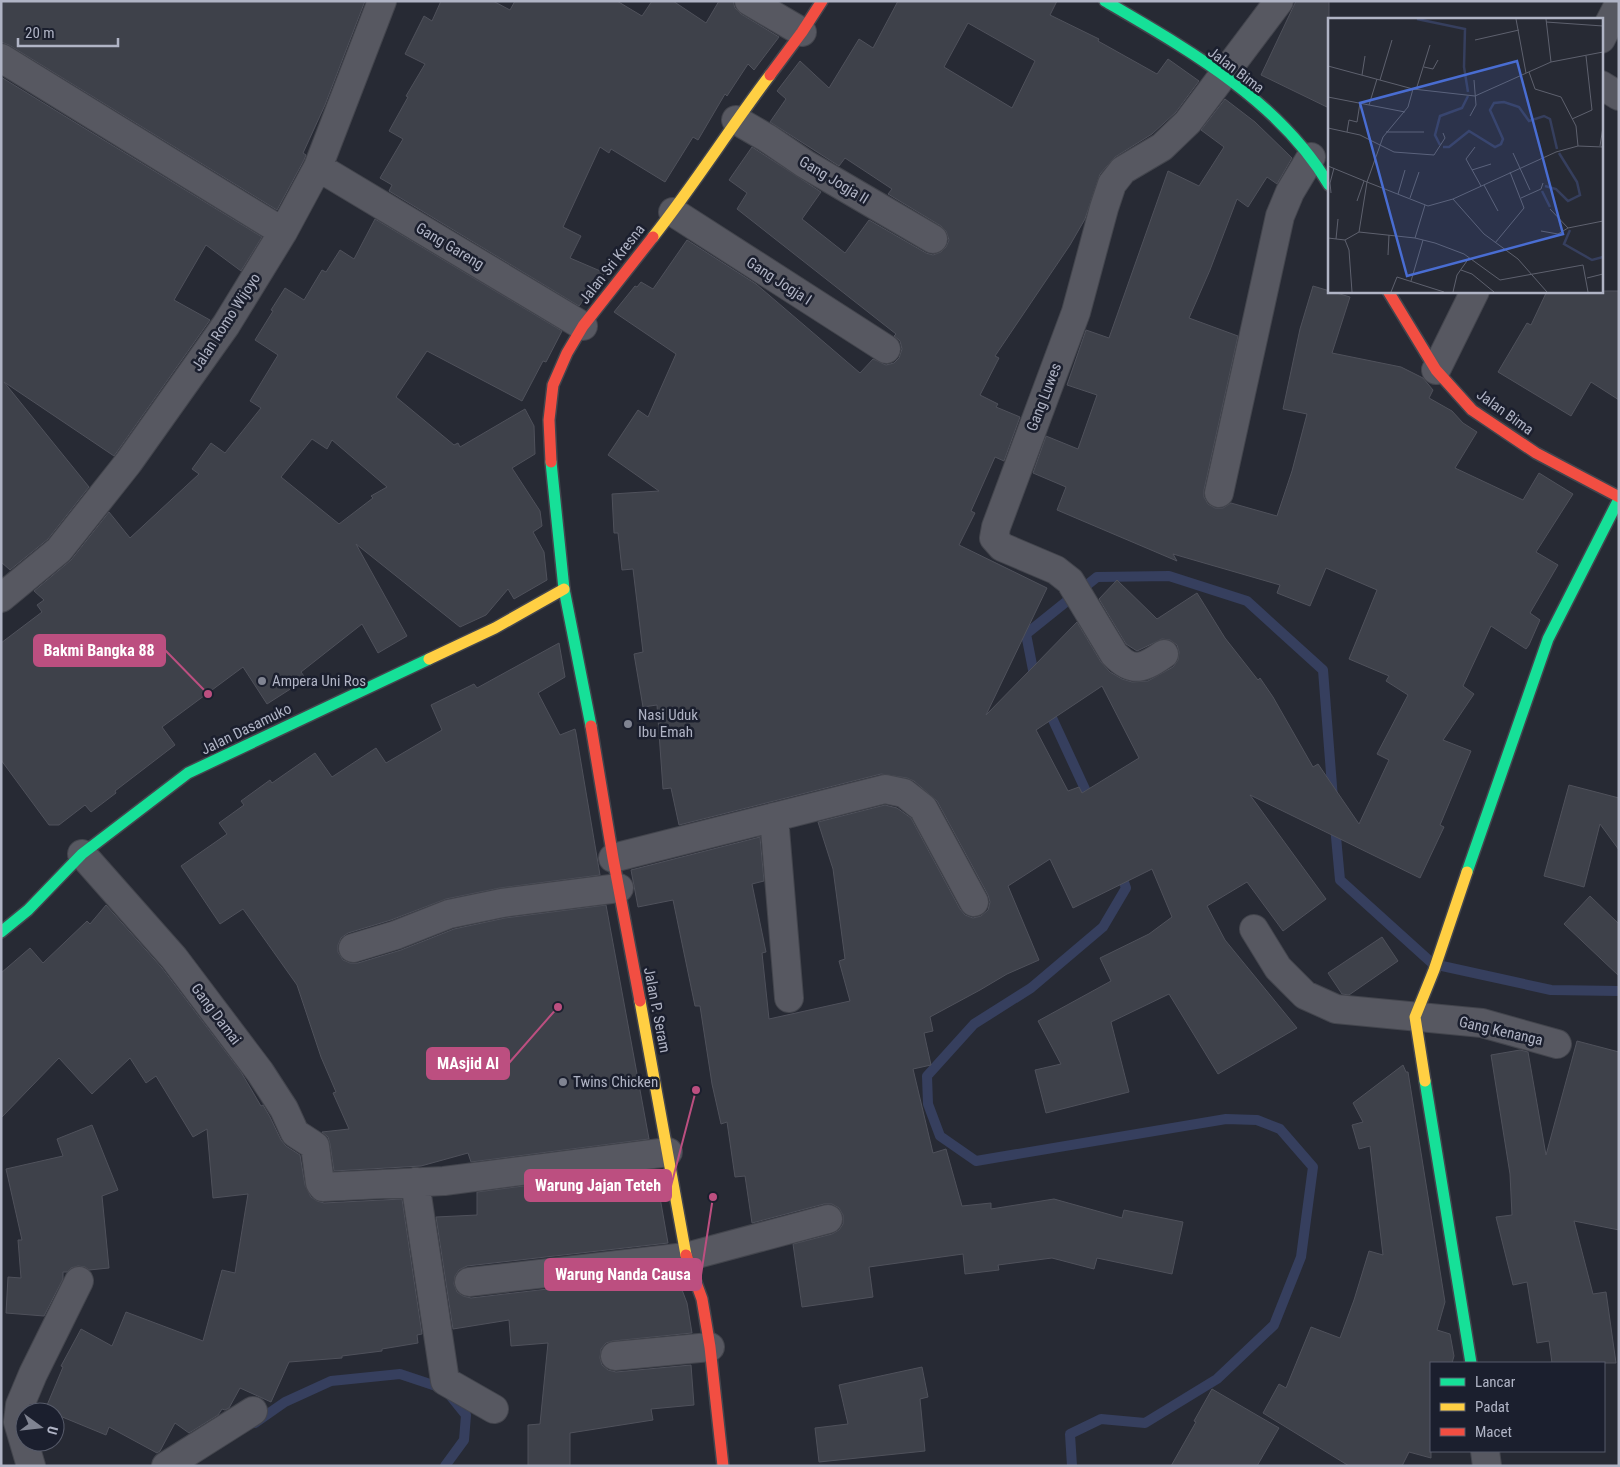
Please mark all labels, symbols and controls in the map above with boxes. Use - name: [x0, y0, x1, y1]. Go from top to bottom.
- scale bar: [18, 15, 118, 47]
- inset map: [1328, 18, 1602, 292]
- text: 20 m: [25, 24, 55, 42]
- street label: Jalan Bima: [1204, 43, 1268, 97]
- street label: Gang Jogja II: [796, 152, 872, 208]
- street label: Gang Gareng: [413, 219, 487, 273]
- street label: Jalan Sri Kresna: [575, 221, 649, 307]
- street label: Gang Jogja I: [743, 253, 815, 309]
- street label: Jalan Romo Wijoyo: [188, 270, 264, 374]
- street label: Gang Luwes: [1023, 360, 1065, 434]
- street label: Jalan Bima: [1473, 385, 1537, 439]
- callout: Bakmi Bangka 88: [34, 635, 165, 666]
- text: Bakmi Bangka 88: [43, 641, 155, 660]
- place label: Ampera Uni Ros: [272, 672, 366, 690]
- marker: Ampera Uni Ros: [256, 675, 268, 687]
- street label: Jalan Dasamuko: [198, 699, 294, 759]
- place label: Nasi Uduk Ibu Emah: [638, 706, 698, 741]
- marker: Nasi Uduk Ibu Emah: [622, 718, 634, 730]
- street label: Jalan P. Seram: [640, 966, 674, 1054]
- street label: Gang Damai: [187, 980, 245, 1048]
- street label: Gang Kenanga: [1457, 1013, 1545, 1049]
- callout: MAsjid Al: [427, 1048, 509, 1079]
- text: MAsjid Al: [437, 1054, 499, 1073]
- place label: Twins Chicken: [573, 1073, 658, 1091]
- marker: Twins Chicken: [557, 1076, 569, 1088]
- callout: Warung Jajan Teteh: [525, 1170, 671, 1201]
- text: Warung Jajan Teteh: [535, 1176, 661, 1195]
- callout: Warung Nanda Causa: [545, 1259, 701, 1290]
- text: Warung Nanda Causa: [555, 1265, 691, 1284]
- legend: [1430, 1362, 1605, 1452]
- text: Lancar: [1475, 1373, 1516, 1391]
- text: Padat: [1475, 1398, 1509, 1416]
- north arrow: [15, 1402, 65, 1452]
- text: Macet: [1475, 1423, 1512, 1441]
- text: U: [44, 1424, 61, 1436]

